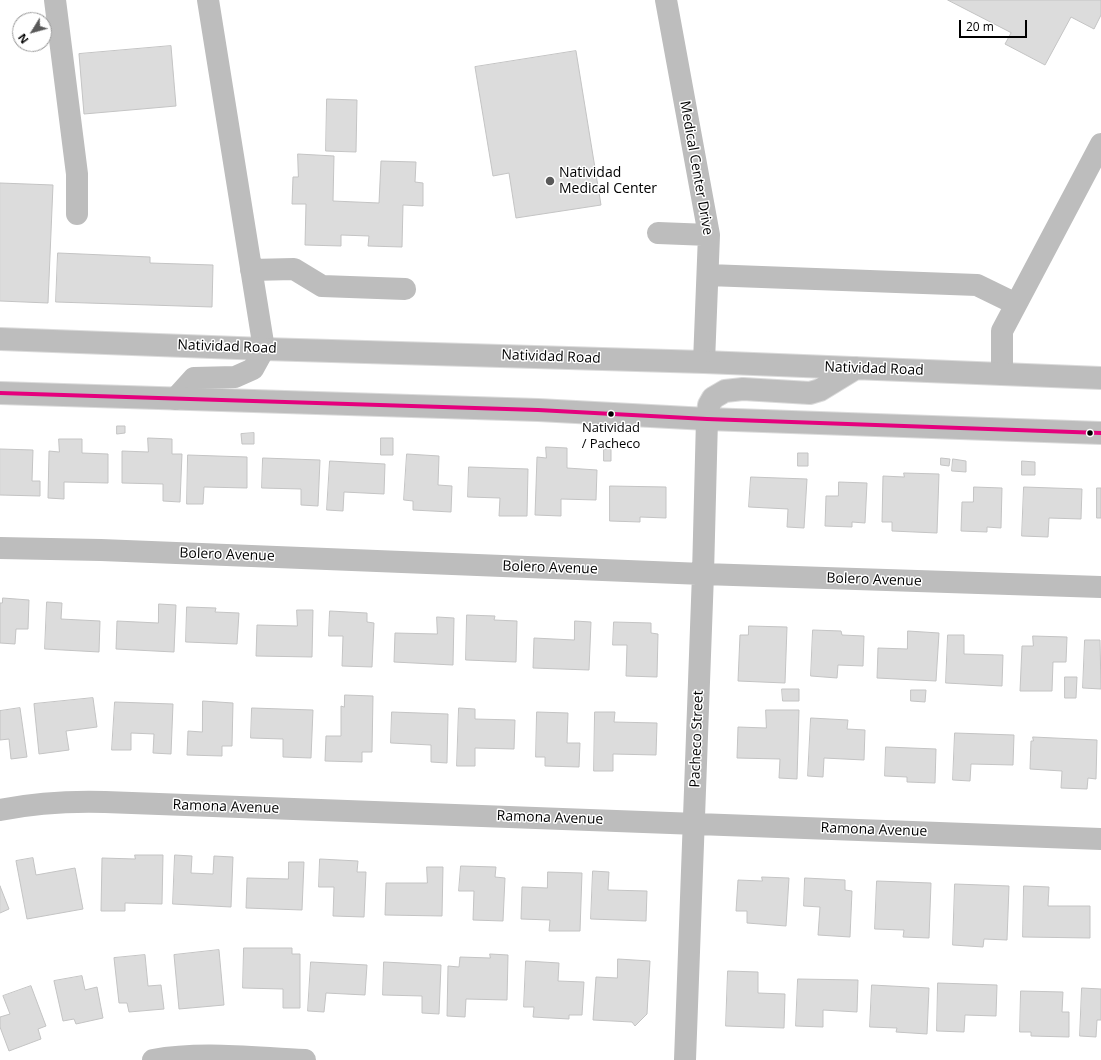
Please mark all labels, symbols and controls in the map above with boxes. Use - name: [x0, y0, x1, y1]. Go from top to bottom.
- north arrow: [12, 12, 52, 52]
- scale bar: [961, 12, 1029, 38]
- text: 20 m: [966, 18, 994, 35]
- text: N: [14, 31, 32, 47]
- street label: Medical Center Drive: [676, 100, 716, 236]
- place label: Natividad Medical Center: [559, 165, 657, 198]
- marker: Natividad Medical Center: [544, 175, 556, 187]
- street label: Natividad Road: [177, 337, 277, 357]
- street label: Natividad Road: [501, 347, 601, 367]
- street label: Natividad Road: [824, 359, 924, 379]
- marker: Natividad / Pacheco: [606, 409, 616, 419]
- place label: Natividad / Pacheco: [582, 420, 640, 451]
- unlabelled marker: [1085, 428, 1095, 438]
- street label: Bolero Avenue: [179, 545, 275, 565]
- street label: Bolero Avenue: [502, 558, 598, 578]
- street label: Bolero Avenue: [826, 570, 922, 590]
- street label: Pacheco Street: [687, 690, 707, 788]
- street label: Ramona Avenue: [172, 797, 280, 817]
- street label: Ramona Avenue: [496, 808, 604, 828]
- street label: Ramona Avenue: [820, 820, 928, 840]

